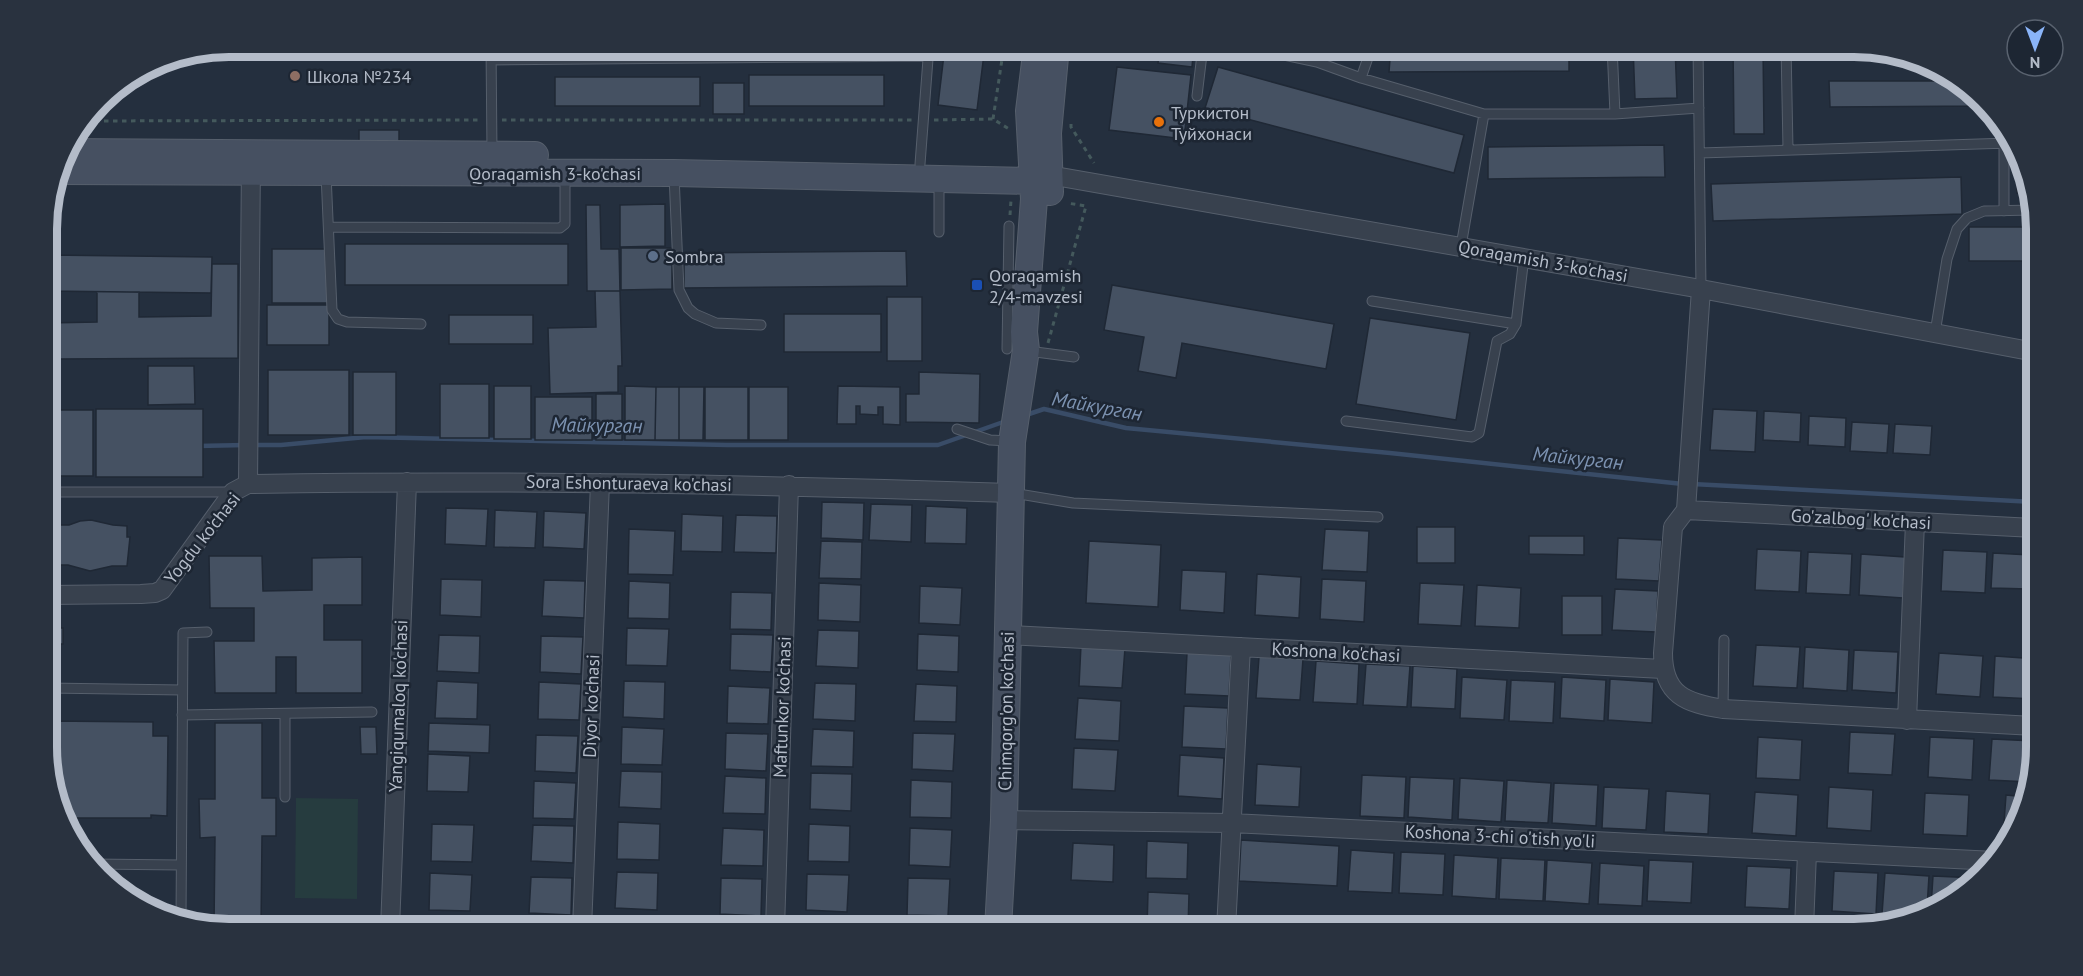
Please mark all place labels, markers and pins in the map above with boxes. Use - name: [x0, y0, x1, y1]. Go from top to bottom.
- place label: Школа №234: [307, 65, 412, 88]
- marker: Школа №234: [288, 69, 302, 83]
- place label: Туркистон Туйхонаси: [1171, 101, 1252, 145]
- marker: Туркистон Туйхонаси: [1152, 115, 1166, 129]
- place label: Sombra: [665, 245, 724, 268]
- marker: Sombra: [646, 249, 660, 263]
- place label: Qoraqamish 2/4-mavzesi: [989, 264, 1083, 308]
- marker: Qoraqamish 2/4-mavzesi: [970, 278, 984, 292]

